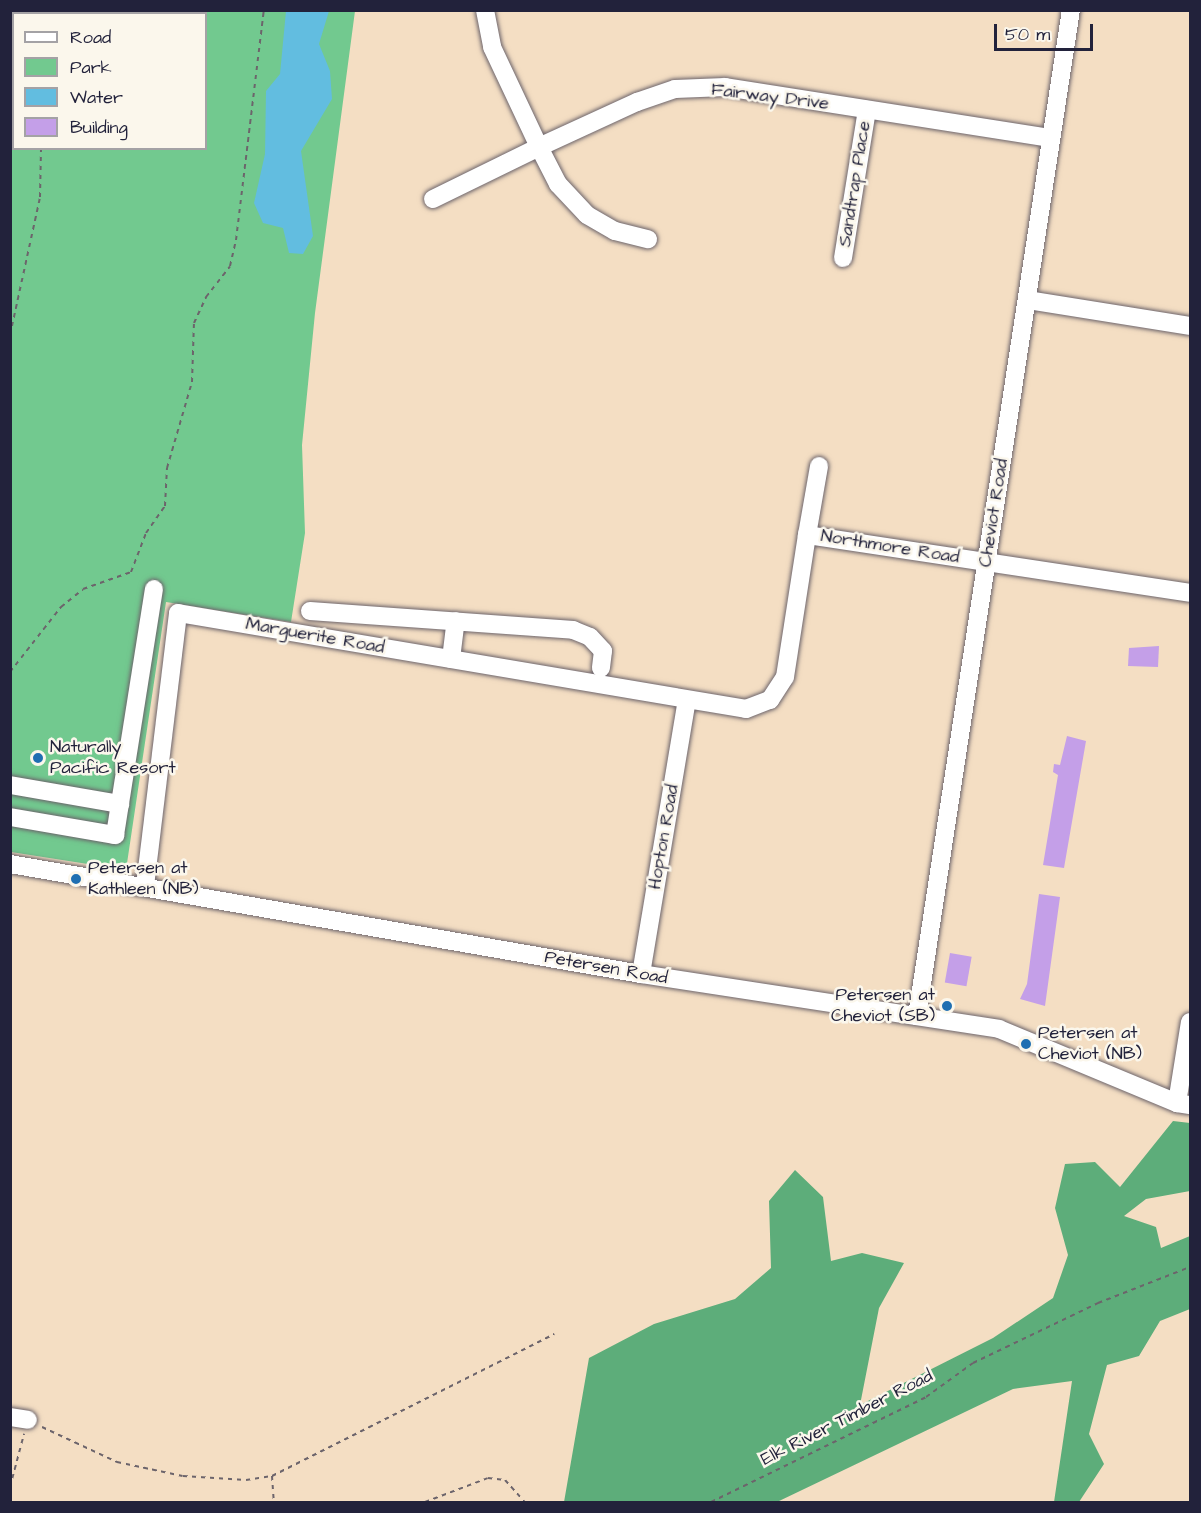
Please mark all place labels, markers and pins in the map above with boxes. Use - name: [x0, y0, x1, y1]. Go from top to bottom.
- place label: Naturally Pacific Resort: [50, 737, 176, 780]
- marker: Naturally Pacific Resort: [31, 751, 45, 765]
- place label: Petersen at Kathleen (NB): [88, 858, 199, 900]
- marker: Petersen at Kathleen (NB): [69, 872, 83, 886]
- place label: Petersen at Cheviot (SB): [831, 985, 935, 1028]
- marker: Petersen at Cheviot (SB): [940, 999, 954, 1013]
- place label: Petersen at Cheviot (NB): [1038, 1023, 1142, 1066]
- marker: Petersen at Cheviot (NB): [1019, 1037, 1033, 1051]

